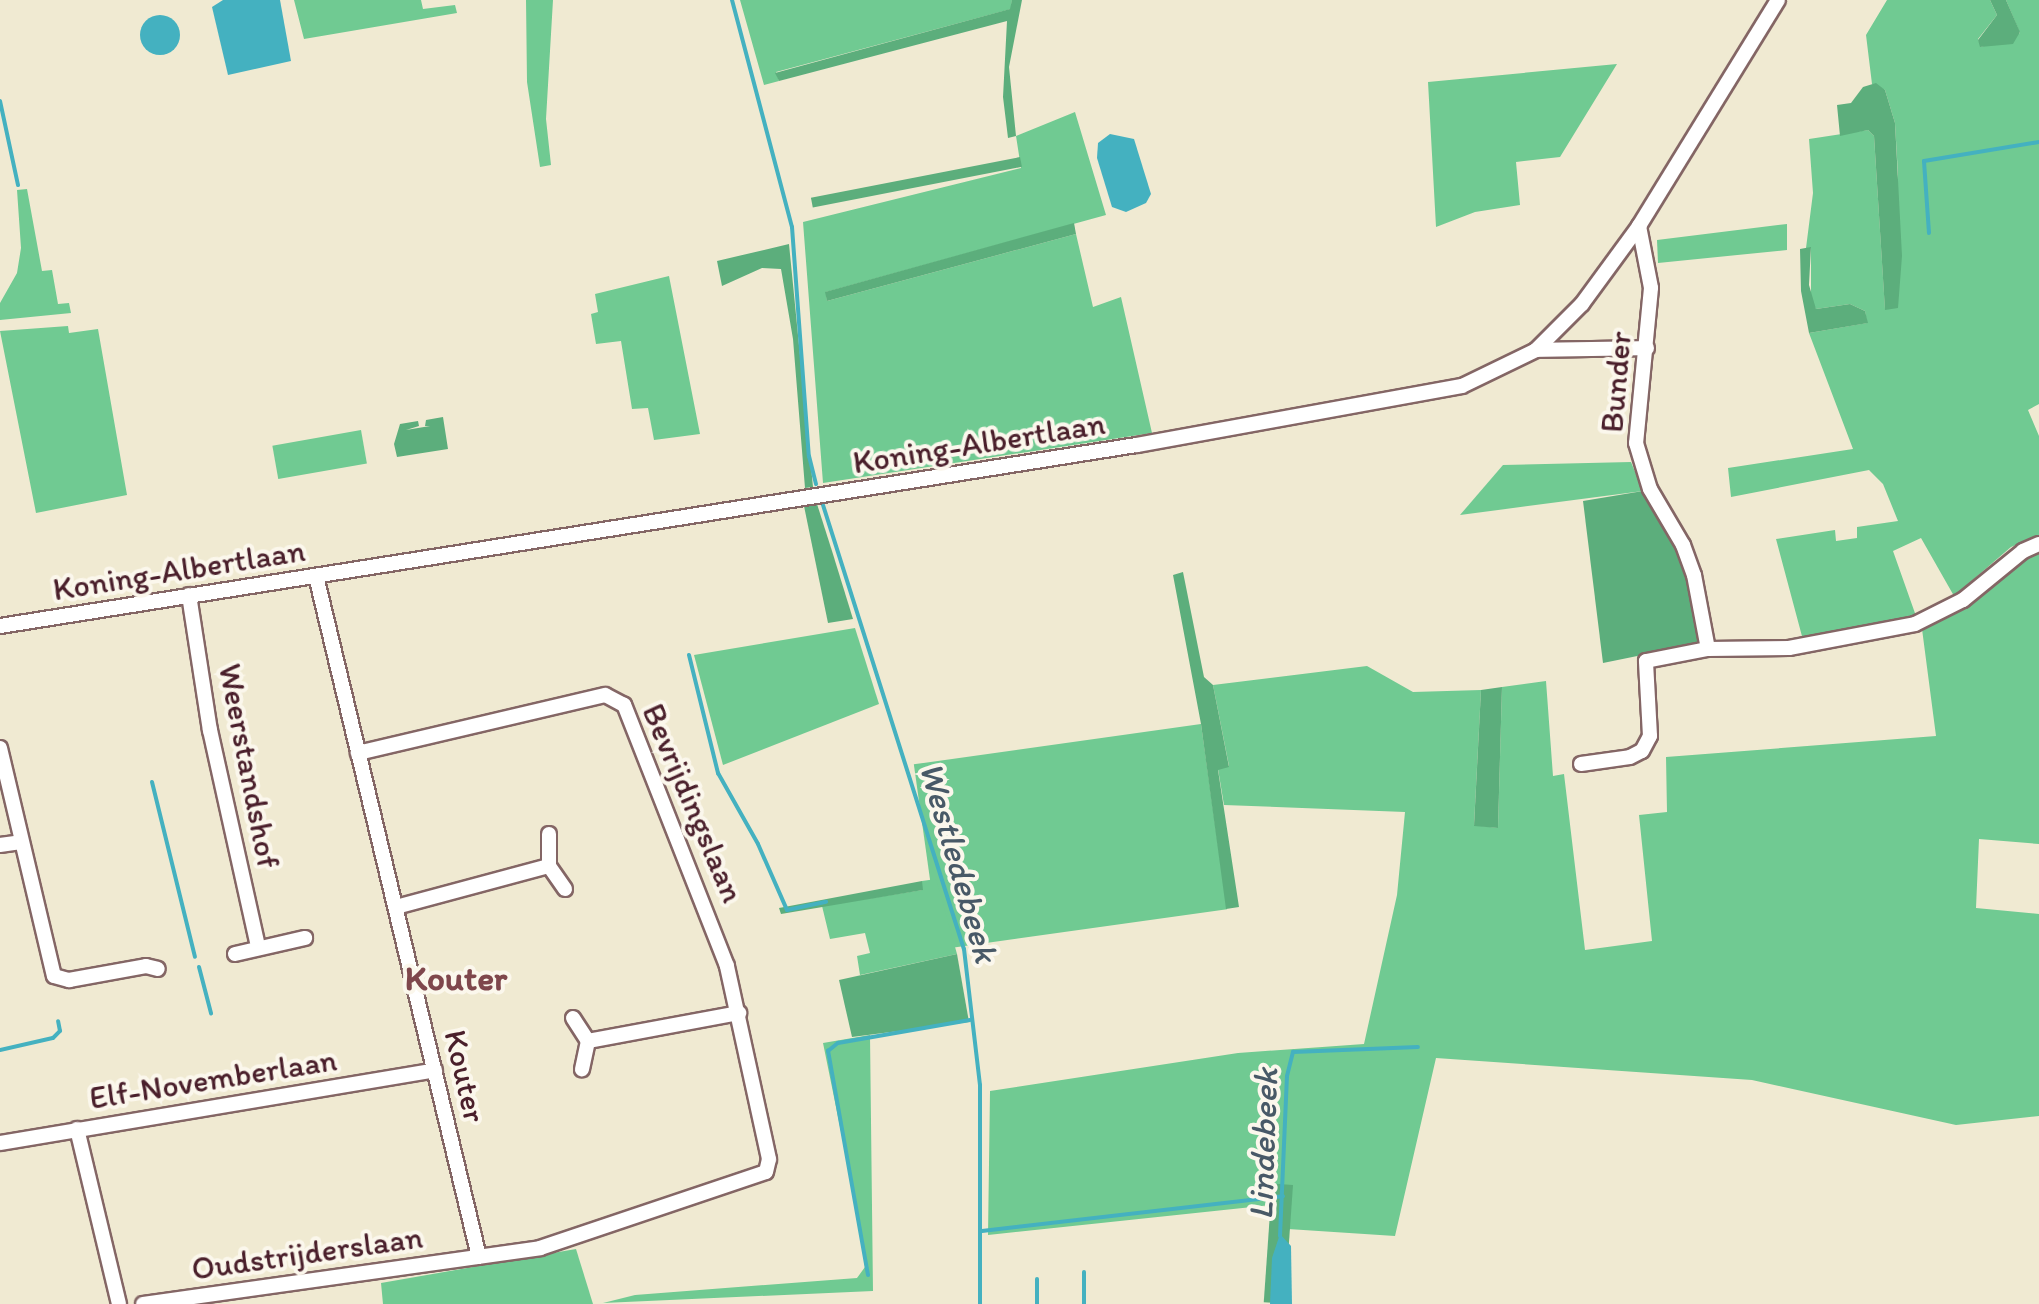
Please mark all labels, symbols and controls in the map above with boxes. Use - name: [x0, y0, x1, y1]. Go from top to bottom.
- street label: Bunder: [1592, 330, 1640, 434]
- street label: Koning-Albertlaan: [850, 404, 1108, 482]
- street label: Koning-Albertlaan: [50, 531, 308, 609]
- street label: Weerstandshof: [210, 660, 288, 872]
- street label: Bevrijdingslaan: [634, 698, 752, 908]
- water label: Westledebeek: [910, 757, 1008, 967]
- district label: Kouter: [405, 957, 507, 999]
- street label: Kouter: [436, 1026, 494, 1126]
- street label: Elf-Novemberlaan: [87, 1040, 339, 1118]
- water label: Lindebeek: [1239, 1067, 1287, 1221]
- street label: Oudstrijderslaan: [189, 1218, 425, 1288]

